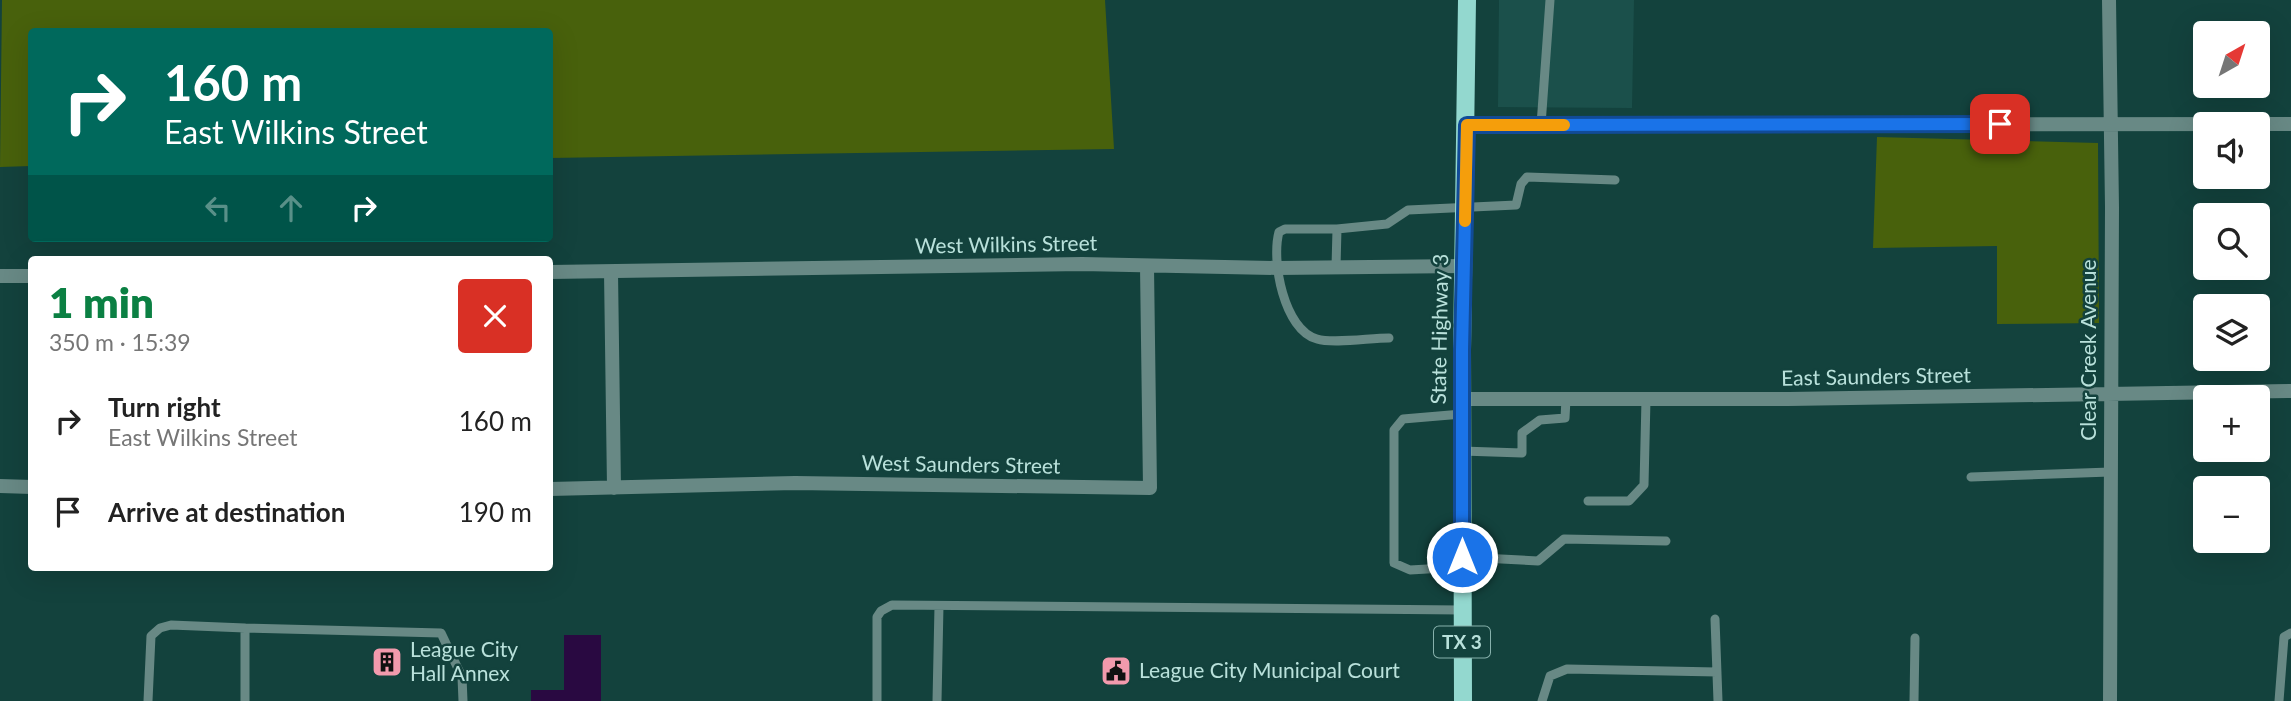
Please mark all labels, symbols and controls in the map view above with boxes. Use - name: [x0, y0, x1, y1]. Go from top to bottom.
- north arrow: [2193, 21, 2270, 98]
- map controls: [2193, 21, 2270, 553]
- text: 160 m: [164, 53, 302, 111]
- icon: right: [49, 56, 140, 147]
- pin: [1970, 94, 2030, 154]
- icon: arrive: [1981, 105, 2019, 143]
- text: East Wilkins Street: [164, 112, 428, 151]
- button: sound: [2193, 112, 2270, 189]
- icon: left: [199, 189, 237, 227]
- icon: ahead: [272, 189, 310, 227]
- icon: right: [345, 189, 383, 227]
- button: search: [2193, 203, 2270, 280]
- street label: West Wilkins Street: [915, 229, 1098, 258]
- street label: State Highway 3: [1425, 253, 1452, 404]
- street label: Clear Creek Avenue: [2075, 259, 2100, 441]
- text: 1 min: [49, 277, 154, 327]
- button: close: [458, 279, 532, 353]
- button: layers: [2193, 294, 2270, 371]
- text: 350 m · 15:39: [49, 328, 191, 356]
- street label: East Saunders Street: [1781, 361, 1972, 390]
- button: +: [2193, 385, 2270, 462]
- text: Turn right: [108, 391, 221, 423]
- icon: right: [49, 402, 87, 440]
- text: 160 m: [459, 405, 532, 437]
- text: East Wilkins Street: [108, 423, 297, 451]
- street label: West Saunders Street: [861, 449, 1061, 478]
- button: −: [2193, 476, 2270, 553]
- icon: arrive: [49, 493, 87, 531]
- text: Arrive at destination: [108, 496, 345, 528]
- text: 190 m: [459, 496, 532, 528]
- position arrow: [1425, 520, 1499, 594]
- road number: TX 3: [1434, 626, 1490, 657]
- place label: League City Hall Annex: [410, 636, 518, 685]
- building icon: League City Hall Annex: [370, 645, 404, 679]
- public building icon: League City Municipal Court: [1099, 654, 1133, 688]
- place label: League City Municipal Court: [1139, 657, 1400, 682]

